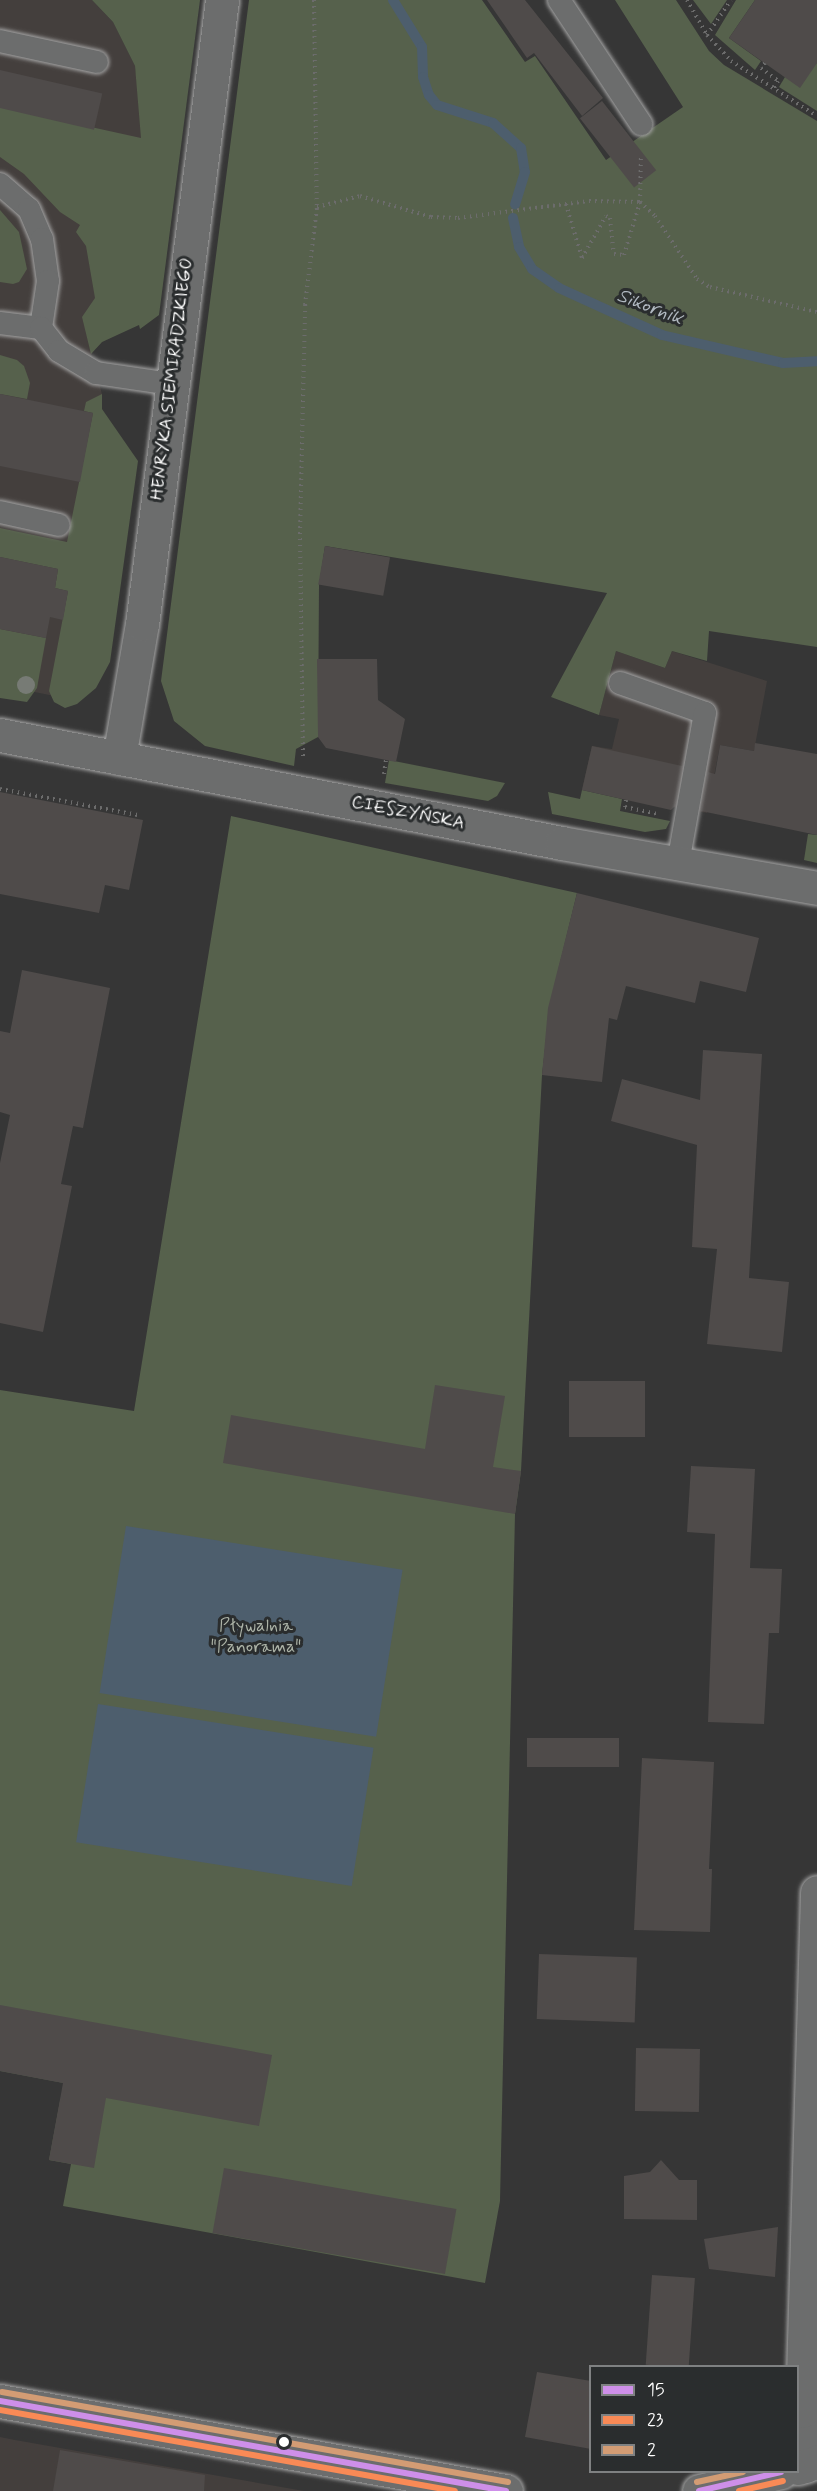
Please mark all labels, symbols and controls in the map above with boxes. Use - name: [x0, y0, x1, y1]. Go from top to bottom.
- street label: HENRYKA SIEMIRADZKIEGO: [146, 256, 198, 502]
- water label: Sikornik: [613, 283, 687, 331]
- street label: CIESZYŃSKA: [350, 791, 466, 835]
- park label: Pływalnia "Panorama": [211, 1616, 301, 1658]
- legend: [589, 2365, 799, 2473]
- text: 15: [647, 2378, 665, 2402]
- text: 23: [647, 2408, 663, 2432]
- unlabelled marker: [278, 2436, 290, 2448]
- text: 2: [647, 2438, 656, 2462]

